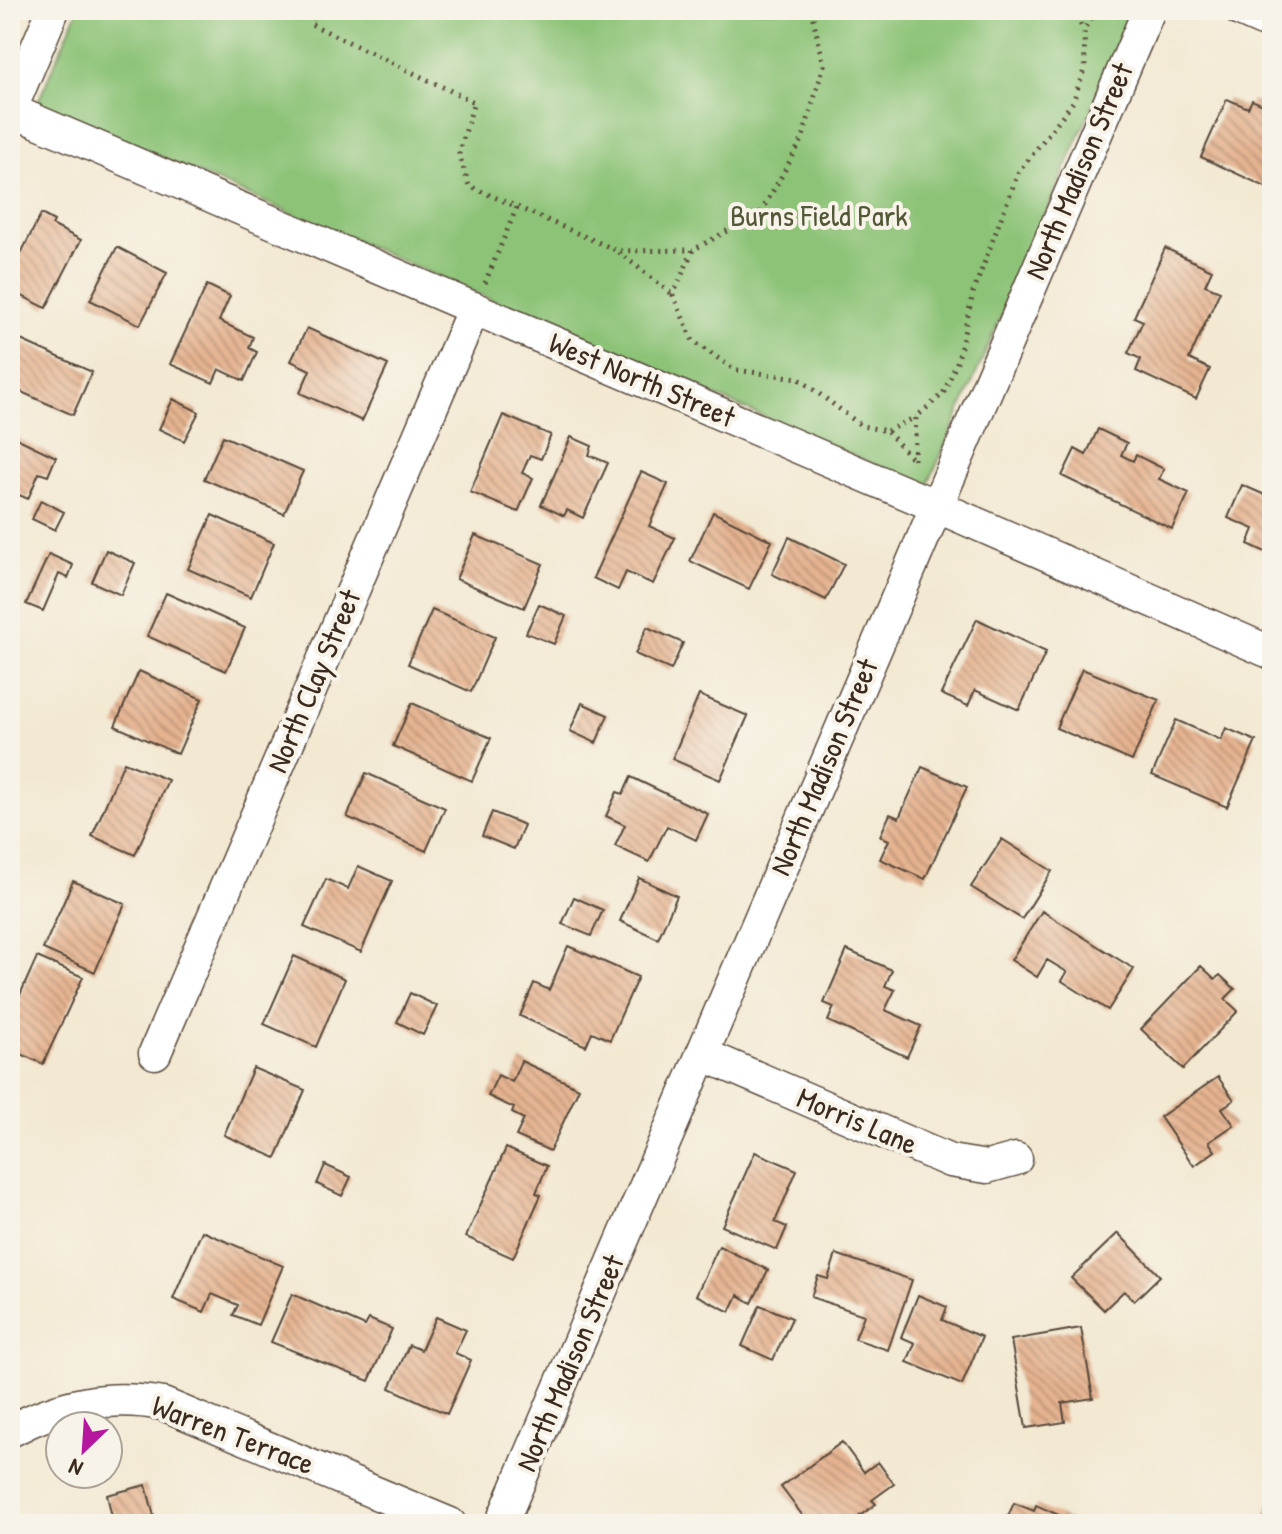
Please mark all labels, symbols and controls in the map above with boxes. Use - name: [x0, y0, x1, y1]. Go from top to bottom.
- street label: North Madison Street: [1014, 56, 1142, 285]
- park label: Burns Field Park: [730, 195, 908, 235]
- street label: West North Street: [543, 322, 742, 437]
- street label: North Clay Street: [257, 582, 370, 778]
- street label: North Madison Street: [759, 652, 887, 881]
- street label: Morris Lane: [791, 1077, 924, 1163]
- street label: North Madison Street: [505, 1248, 633, 1477]
- street label: Warren Terrace: [147, 1385, 320, 1483]
- north arrow: [44, 1410, 124, 1490]
- text: N: [64, 1452, 87, 1484]

